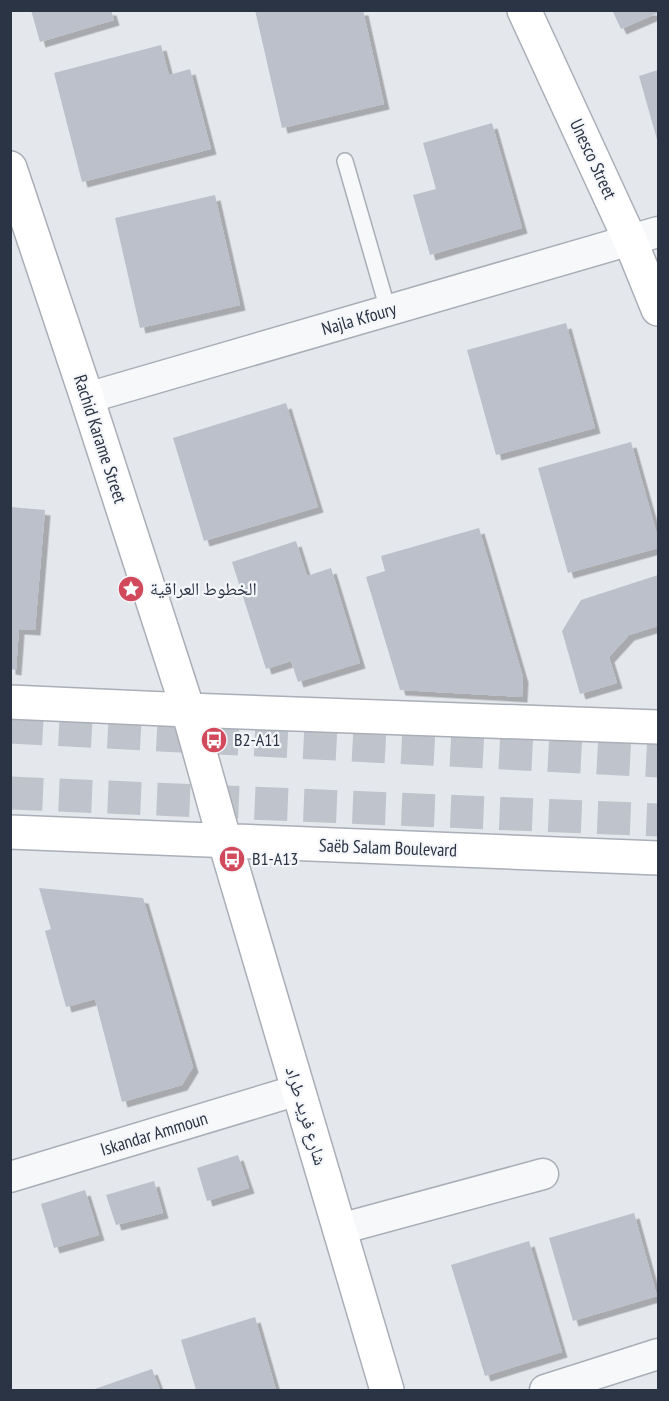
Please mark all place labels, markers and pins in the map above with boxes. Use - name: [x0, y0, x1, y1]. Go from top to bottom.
- place icon: الخطوط العراقية: [116, 574, 146, 604]
- place label: الخطوط العراقية: [150, 577, 257, 600]
- bus stop icon: B2-A11: [199, 725, 229, 755]
- place label: B2-A11: [234, 728, 280, 751]
- bus stop icon: B1-A13: [217, 844, 247, 874]
- place label: B1-A13: [252, 847, 298, 870]

